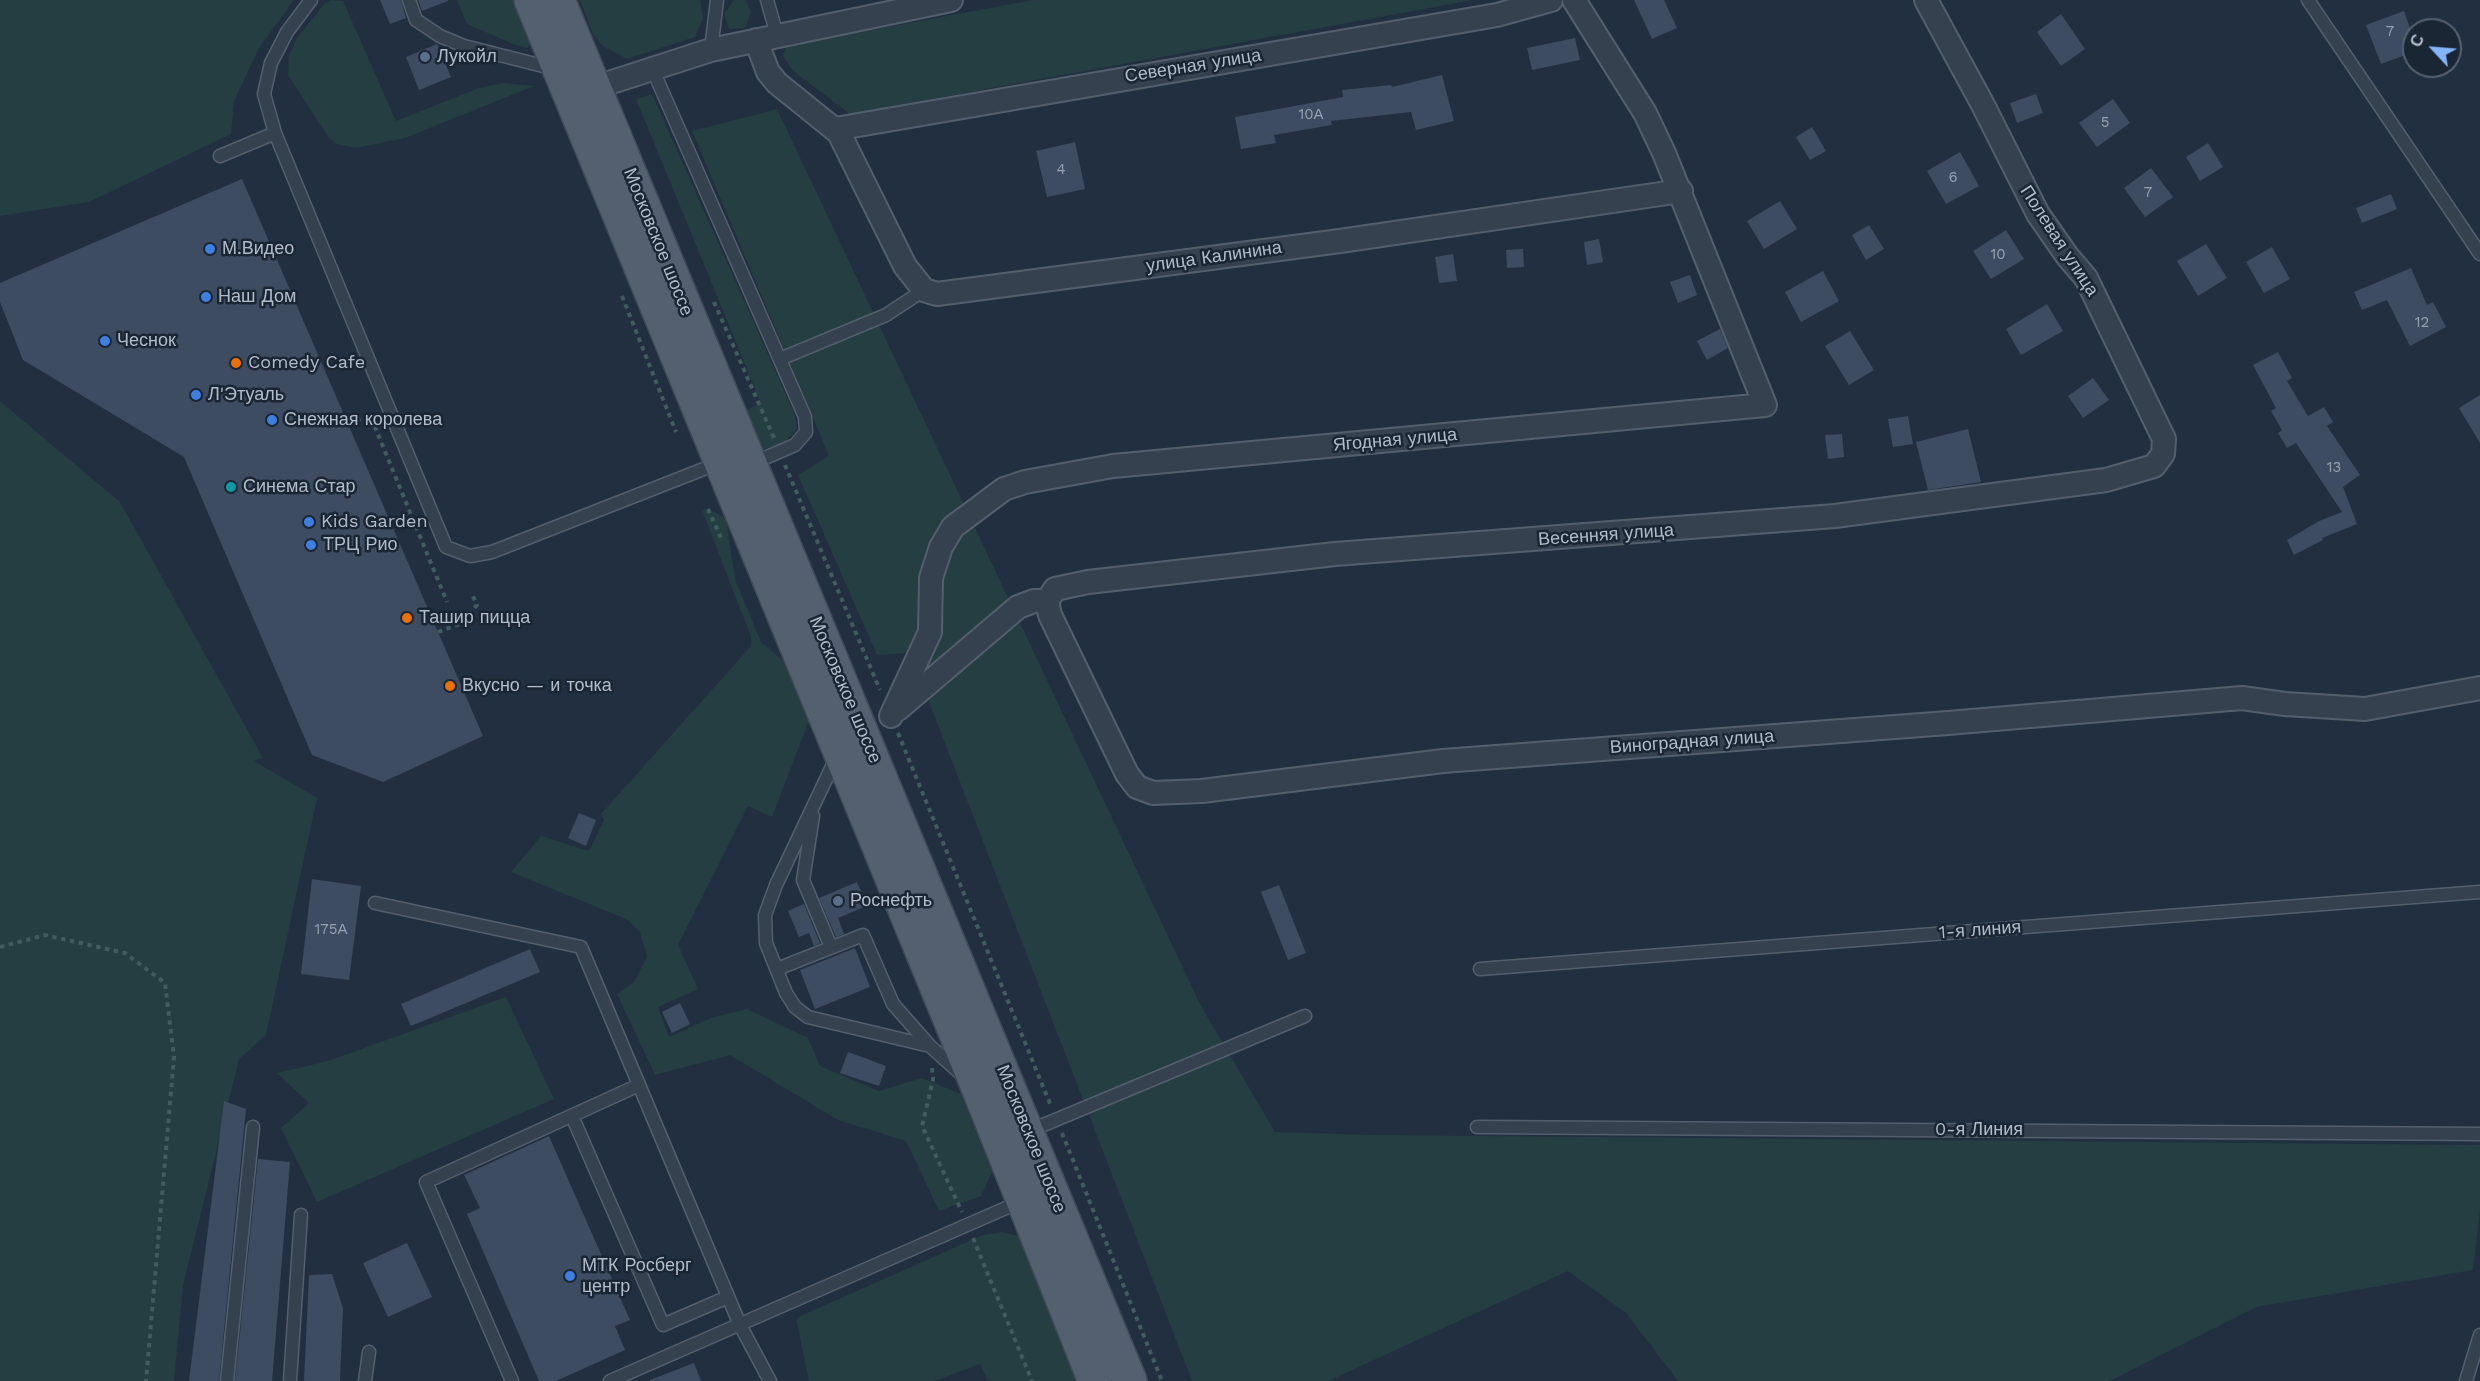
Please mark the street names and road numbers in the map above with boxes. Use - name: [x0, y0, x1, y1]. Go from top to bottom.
- street label: Северная улица: [1123, 45, 1263, 87]
- street label: Московское шоссе: [619, 165, 697, 319]
- street label: Полевая улица: [2015, 182, 2103, 300]
- street label: улица Калинина: [1145, 237, 1283, 277]
- street label: Ягодная улица: [1332, 424, 1458, 456]
- street label: Весенняя улица: [1537, 519, 1675, 551]
- street label: Московское шоссе: [804, 613, 886, 767]
- street label: Виноградная улица: [1609, 725, 1775, 759]
- street label: 1-я линия: [1938, 916, 2022, 944]
- street label: Московское шоссе: [992, 1062, 1070, 1216]
- street label: 0-я Линия: [1935, 1119, 2023, 1141]

